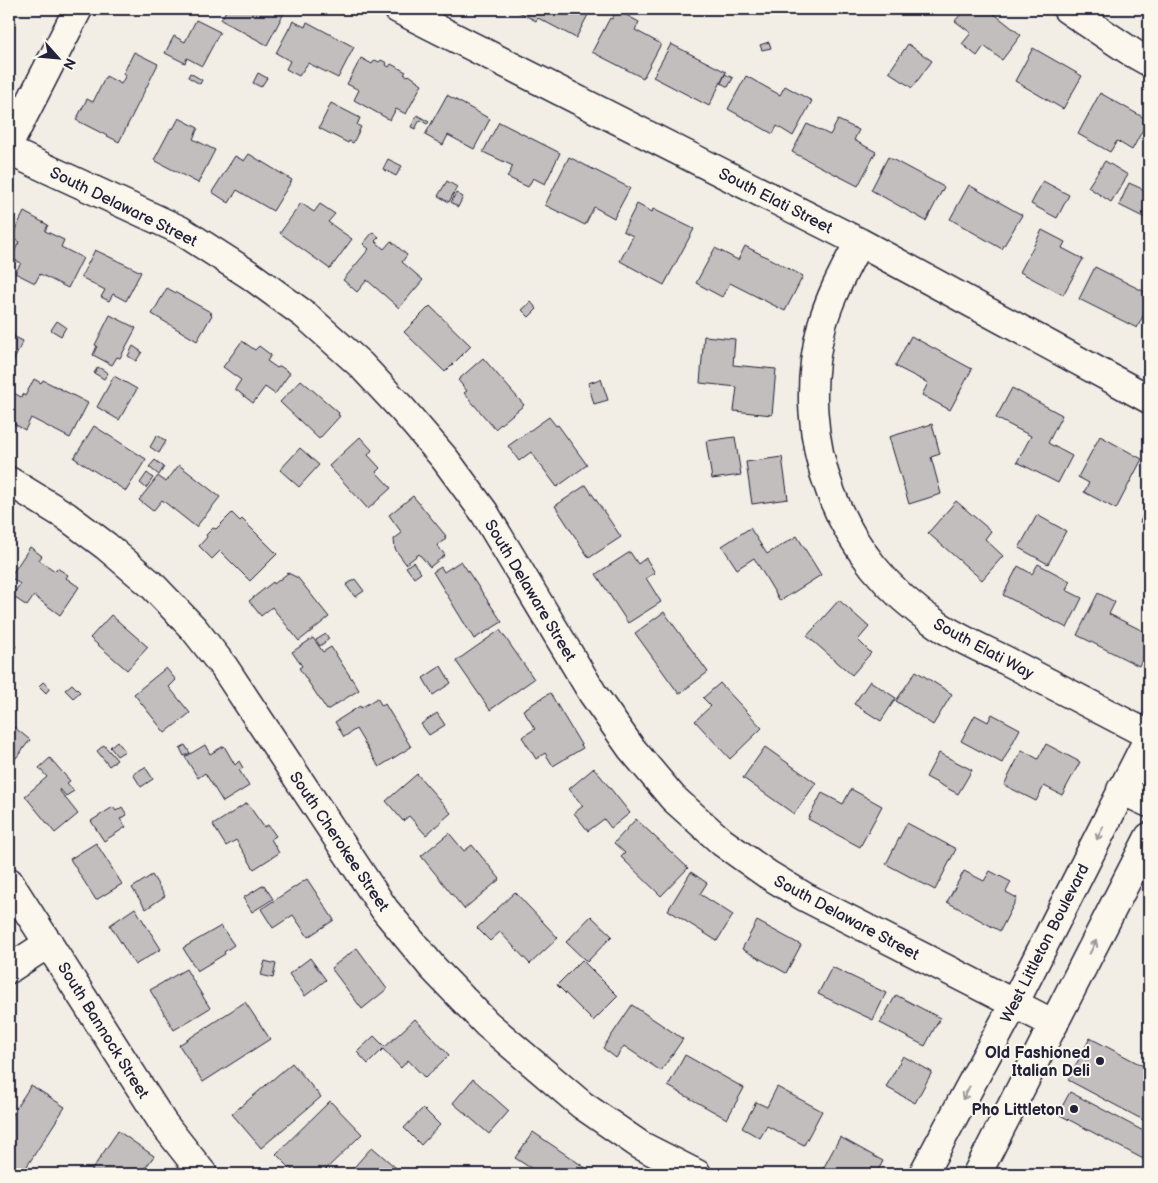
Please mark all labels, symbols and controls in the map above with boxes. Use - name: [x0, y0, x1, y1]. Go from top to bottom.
- north arrow: [32, 32, 82, 82]
- text: N: [59, 55, 79, 72]
- street label: South Delaware Street: [47, 163, 200, 251]
- street label: South Elati Street: [715, 164, 836, 238]
- street label: South Delaware Street: [480, 517, 580, 665]
- street label: South Elati Way: [930, 615, 1037, 684]
- street label: South Cherokee Street: [285, 768, 393, 915]
- one-way arrow: [1094, 825, 1104, 840]
- street label: West Littleton Boulevard: [997, 861, 1094, 1026]
- street label: South Delaware Street: [770, 872, 922, 965]
- one-way arrow: [1089, 940, 1098, 955]
- street label: South Bannock Street: [53, 959, 152, 1102]
- place label: Old Fashioned Italian Deli: [985, 1044, 1090, 1081]
- marker: Old Fashioned Italian Deli: [1094, 1055, 1106, 1067]
- one-way arrow: [961, 1085, 970, 1100]
- place label: Pho Littleton: [972, 1101, 1064, 1120]
- marker: Pho Littleton: [1068, 1103, 1080, 1115]

